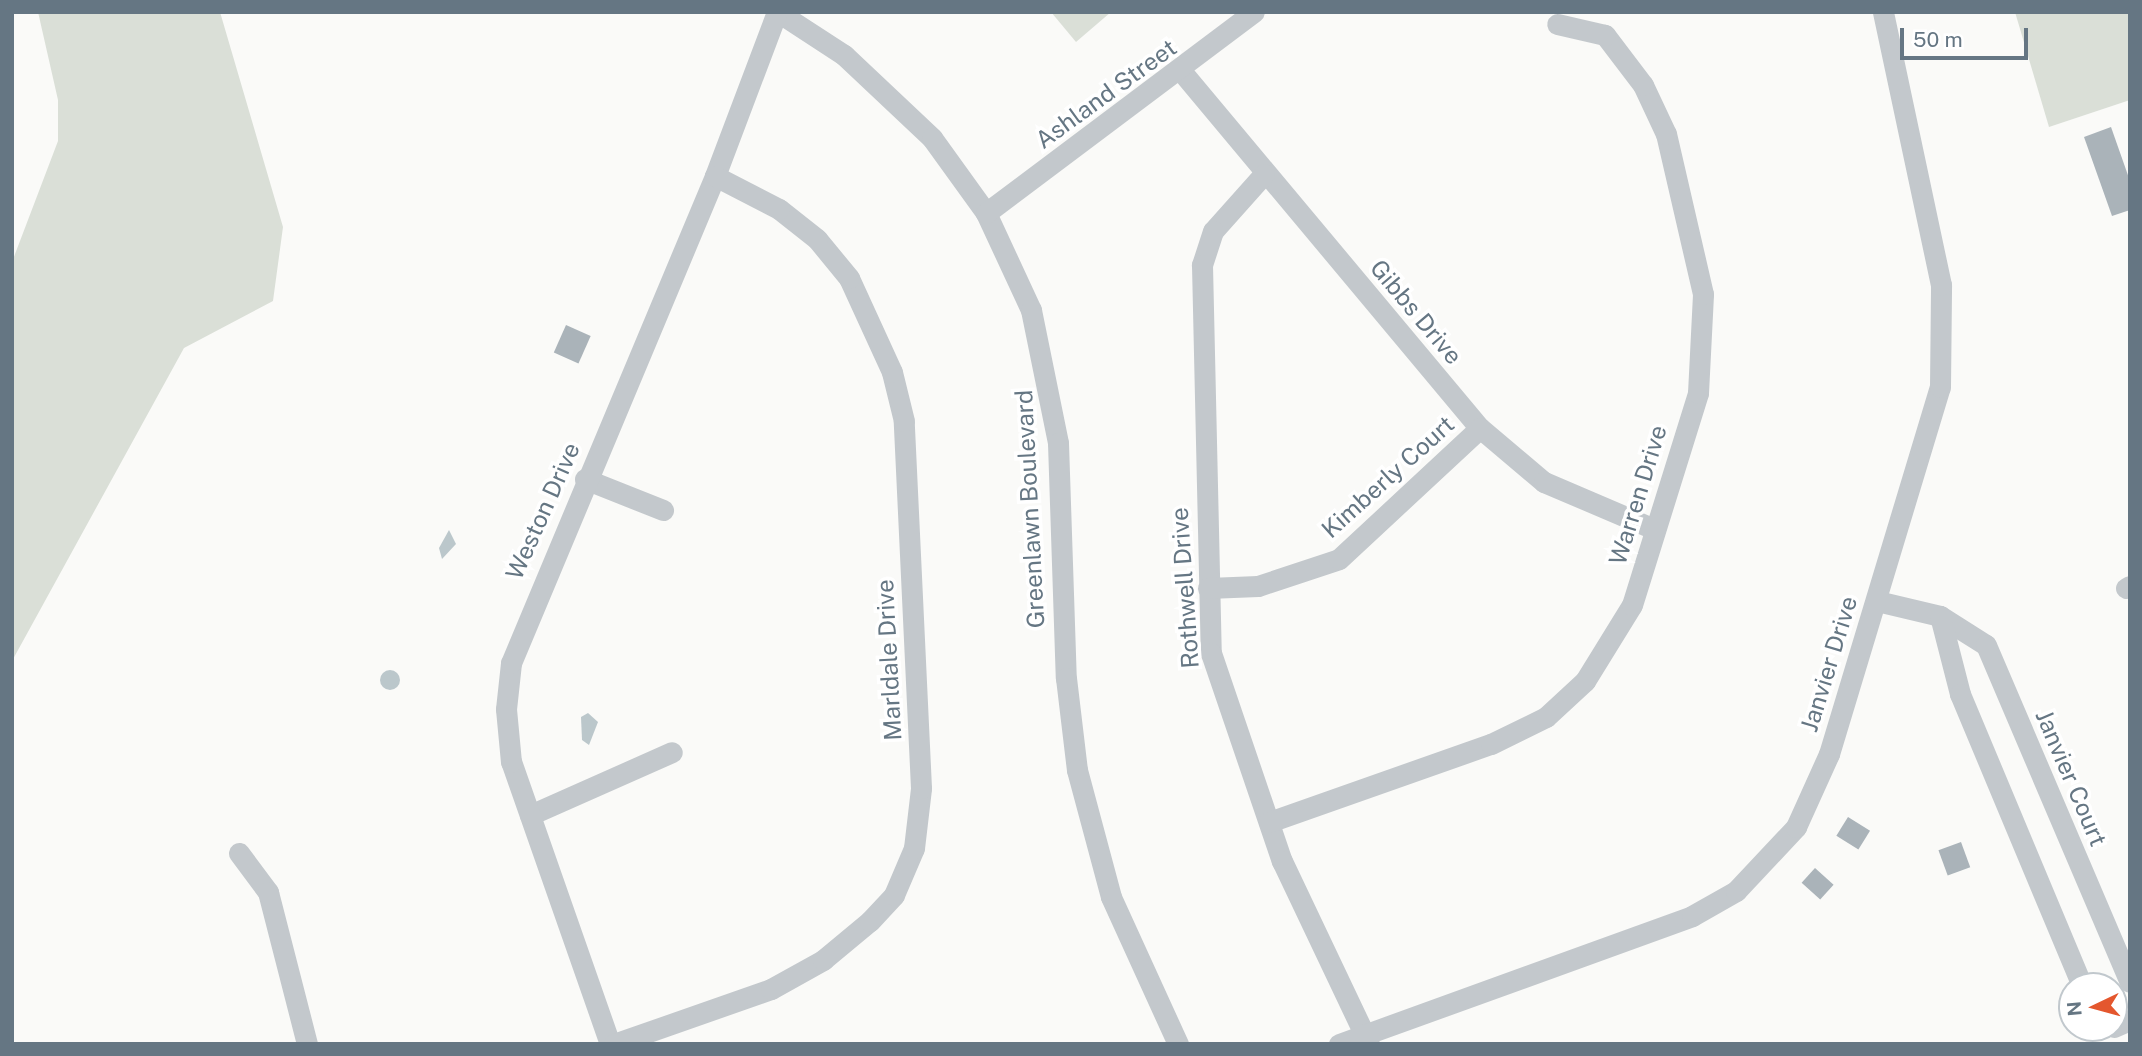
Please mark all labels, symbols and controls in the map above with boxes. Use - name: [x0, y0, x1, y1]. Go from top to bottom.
- scale bar: [1904, 14, 2032, 58]
- text: 50 m: [1913, 27, 1963, 52]
- street label: Ashland Street: [1030, 33, 1182, 155]
- street label: Gibbs Drive: [1364, 254, 1468, 370]
- street label: Greenlawn Boulevard: [1009, 389, 1051, 629]
- street label: Kimberly Court: [1316, 410, 1460, 544]
- street label: Warren Drive: [1603, 422, 1673, 568]
- street label: Weston Drive: [500, 438, 586, 584]
- street label: Rothwell Drive: [1165, 507, 1205, 669]
- street label: Marldale Drive: [870, 579, 908, 741]
- street label: Janvier Drive: [1795, 593, 1863, 735]
- street label: Janvier Court: [2029, 705, 2113, 851]
- north arrow: [2058, 972, 2128, 1042]
- text: N: [2062, 1000, 2086, 1017]

